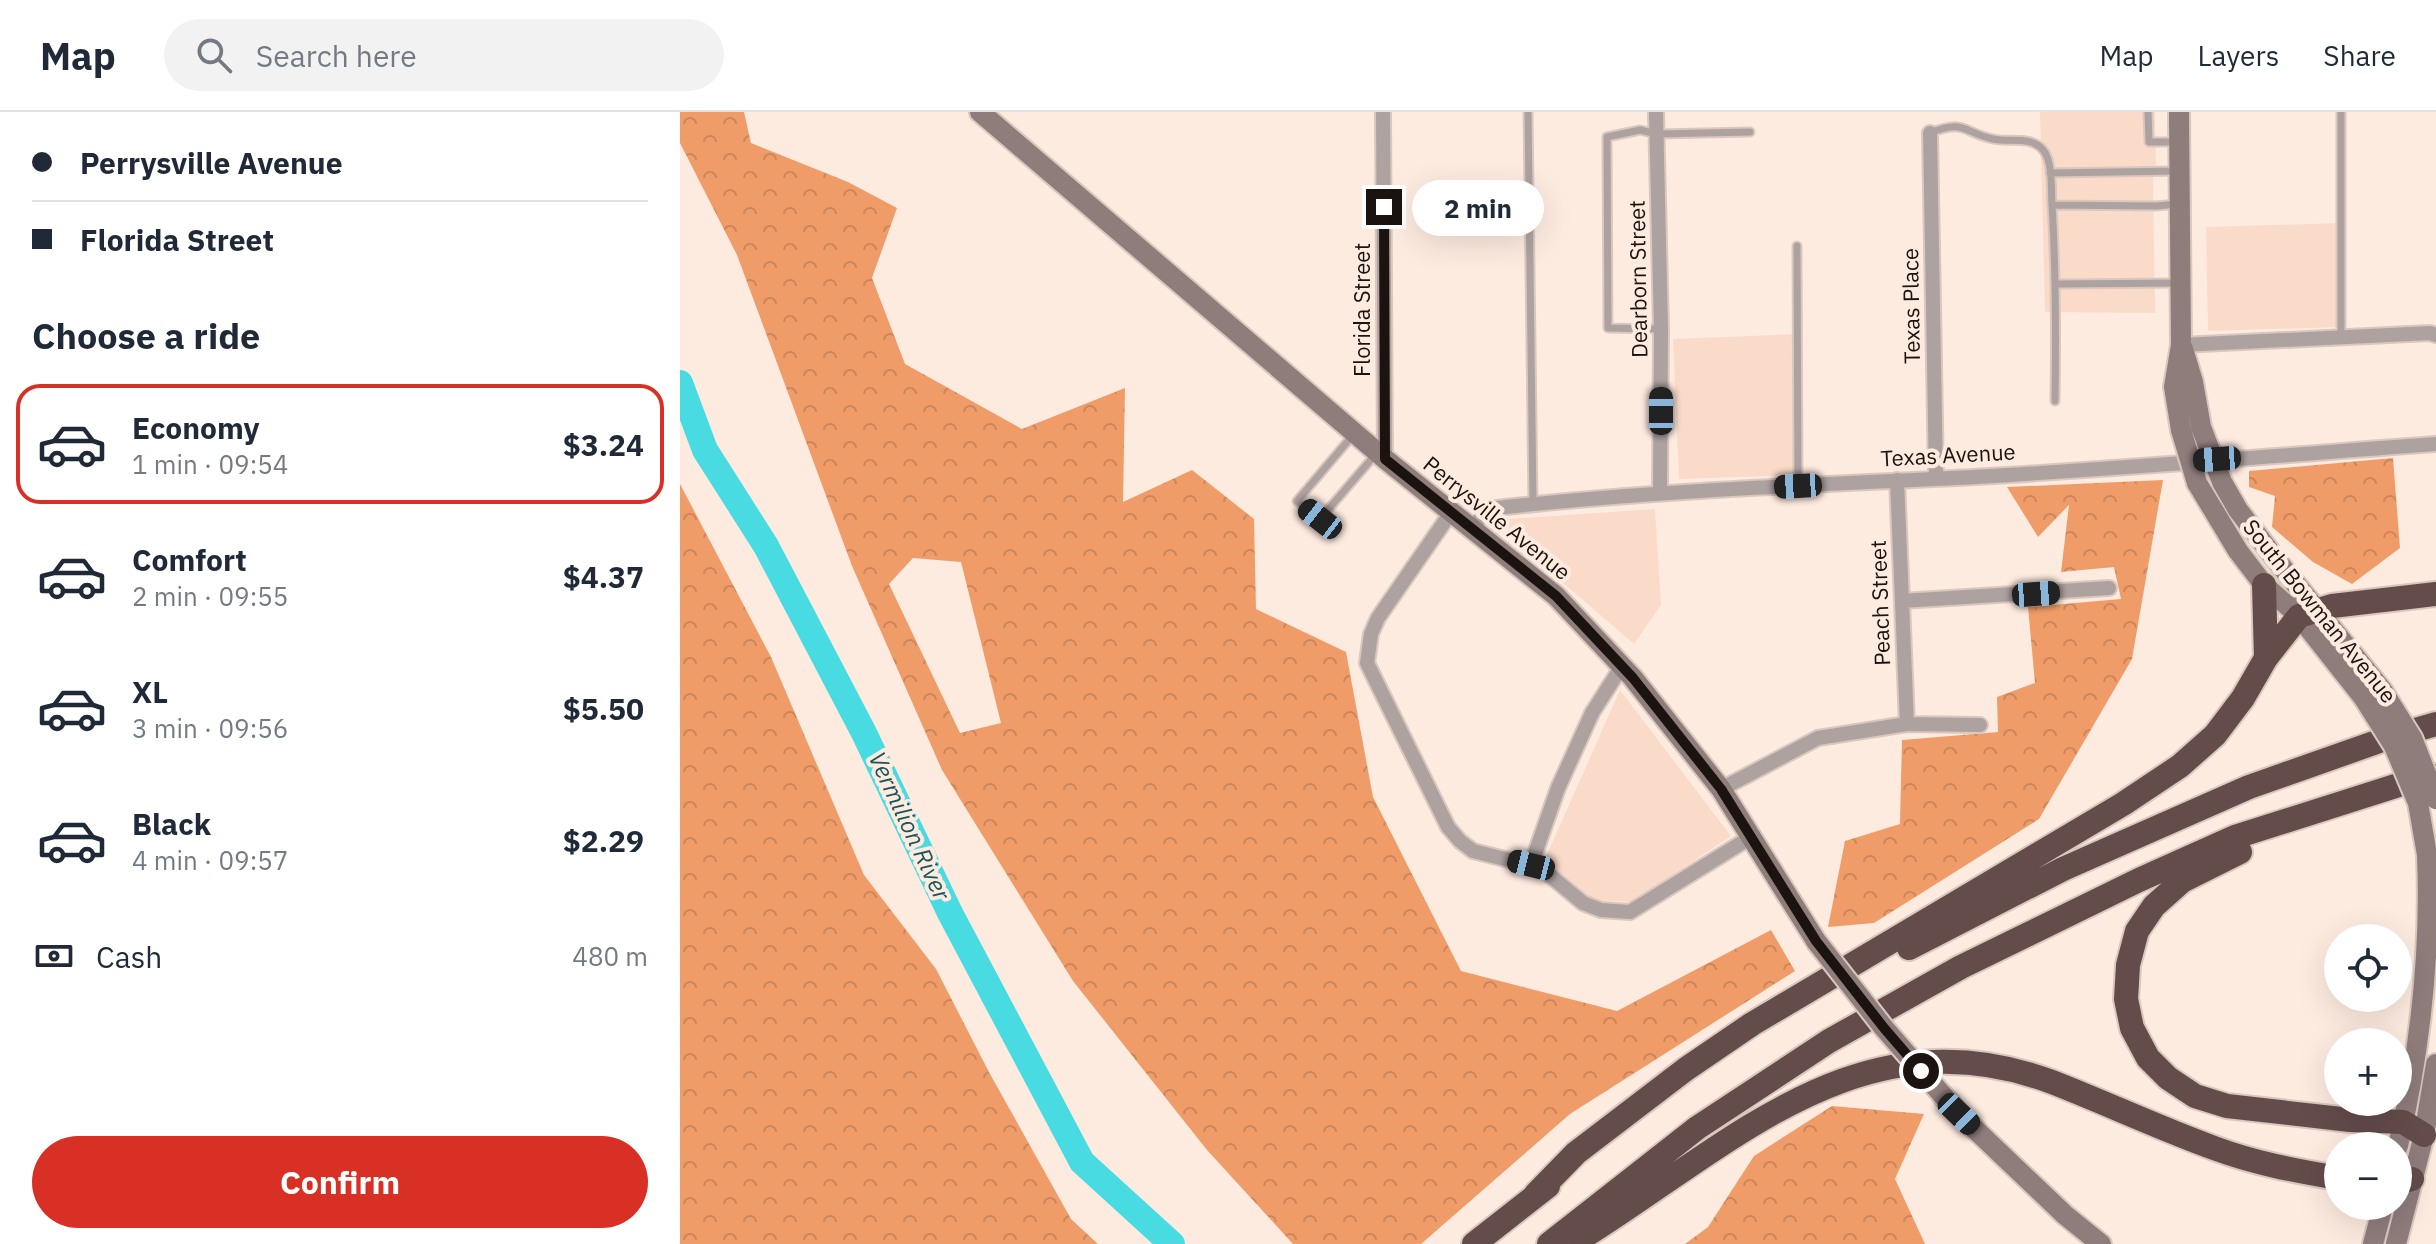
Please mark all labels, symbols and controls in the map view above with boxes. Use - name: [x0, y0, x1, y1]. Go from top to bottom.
- search box: [164, 19, 724, 91]
- text: Map: [40, 31, 116, 80]
- icon: search: [192, 33, 236, 77]
- text: Search here: [256, 36, 417, 75]
- text: Map: [2099, 37, 2153, 74]
- text: Layers: [2197, 37, 2279, 74]
- text: Share: [2323, 37, 2396, 74]
- text: Perrysville Avenue: [80, 143, 343, 182]
- callout: 2 min: [1412, 179, 1544, 235]
- route end: [1366, 189, 1402, 225]
- text: 2 min: [1444, 191, 1512, 225]
- street label: Dearborn Street: [1622, 200, 1653, 358]
- text: Florida Street: [80, 220, 274, 259]
- street label: Florida Street: [1347, 243, 1376, 377]
- street label: Texas Place: [1895, 248, 1926, 364]
- text: Choose a ride: [32, 312, 260, 359]
- car: [1649, 387, 1673, 435]
- icon: car: [36, 408, 108, 480]
- text: Economy: [132, 408, 260, 447]
- text: $3.24: [563, 425, 644, 464]
- street label: Texas Avenue: [1880, 436, 2016, 473]
- car: [2192, 445, 2242, 473]
- text: 1 min · 09:54: [132, 447, 288, 481]
- street label: Perrysville Avenue: [1418, 449, 1577, 586]
- car: [1773, 473, 1823, 499]
- car: [1294, 495, 1346, 543]
- street label: South Bowman Avenue: [2237, 513, 2404, 709]
- icon: car: [36, 540, 108, 612]
- text: Comfort: [132, 540, 247, 579]
- street label: Peach Street: [1863, 540, 1896, 666]
- text: $4.37: [563, 557, 644, 596]
- text: 2 min · 09:55: [132, 579, 288, 613]
- car: [2011, 580, 2061, 608]
- icon: car: [36, 672, 108, 744]
- text: XL: [132, 672, 168, 711]
- text: $5.50: [563, 689, 644, 728]
- text: 3 min · 09:56: [132, 711, 288, 745]
- water label: Vermilion River: [862, 746, 959, 906]
- icon: car: [36, 804, 108, 876]
- text: Black: [132, 804, 211, 843]
- text: $2.29: [563, 821, 644, 860]
- text: 4 min · 09:57: [132, 843, 288, 877]
- car: [1505, 848, 1557, 882]
- map controls: [2324, 924, 2412, 1220]
- button: locate: [2324, 924, 2412, 1012]
- icon: cash: [32, 934, 76, 978]
- text: Cash: [96, 937, 162, 976]
- text: 480 m: [572, 939, 648, 973]
- button: +: [2324, 1028, 2412, 1116]
- route start: [1903, 1053, 1939, 1089]
- car: [1933, 1089, 1985, 1139]
- button: −: [2324, 1132, 2412, 1220]
- button: Confirm: [32, 1136, 648, 1228]

